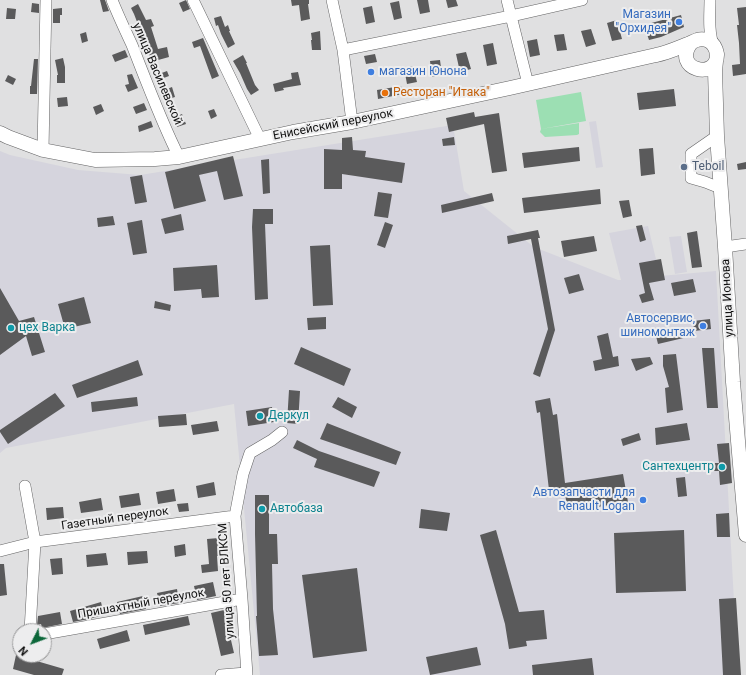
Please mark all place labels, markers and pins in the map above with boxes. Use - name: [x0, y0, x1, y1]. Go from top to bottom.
- place label: Магазин "Орхидея": [615, 8, 671, 36]
- marker: Магазин "Орхидея": [674, 17, 684, 27]
- place label: магазин Юнона: [379, 65, 467, 79]
- marker: магазин Юнона: [366, 67, 376, 77]
- place label: Ресторан "Итака": [393, 86, 490, 100]
- marker: Ресторан "Итака": [380, 88, 390, 98]
- place label: Teboil: [692, 160, 724, 174]
- marker: Teboil: [679, 162, 689, 172]
- place label: Автосервис, шиномонтаж: [621, 312, 695, 340]
- place label: цех Варка: [19, 321, 75, 335]
- marker: Автосервис, шиномонтаж: [698, 321, 708, 331]
- marker: цех Варка: [6, 323, 16, 333]
- place label: Деркул: [268, 409, 309, 423]
- marker: Деркул: [255, 411, 265, 421]
- place label: Сантехцентр: [642, 460, 714, 474]
- marker: Сантехцентр: [717, 462, 727, 472]
- place label: Автозапчасти для Renault Logan: [533, 486, 635, 514]
- marker: Автозапчасти для Renault Logan: [638, 495, 648, 505]
- place label: Автобаза: [270, 502, 323, 516]
- marker: Автобаза: [257, 504, 267, 514]

